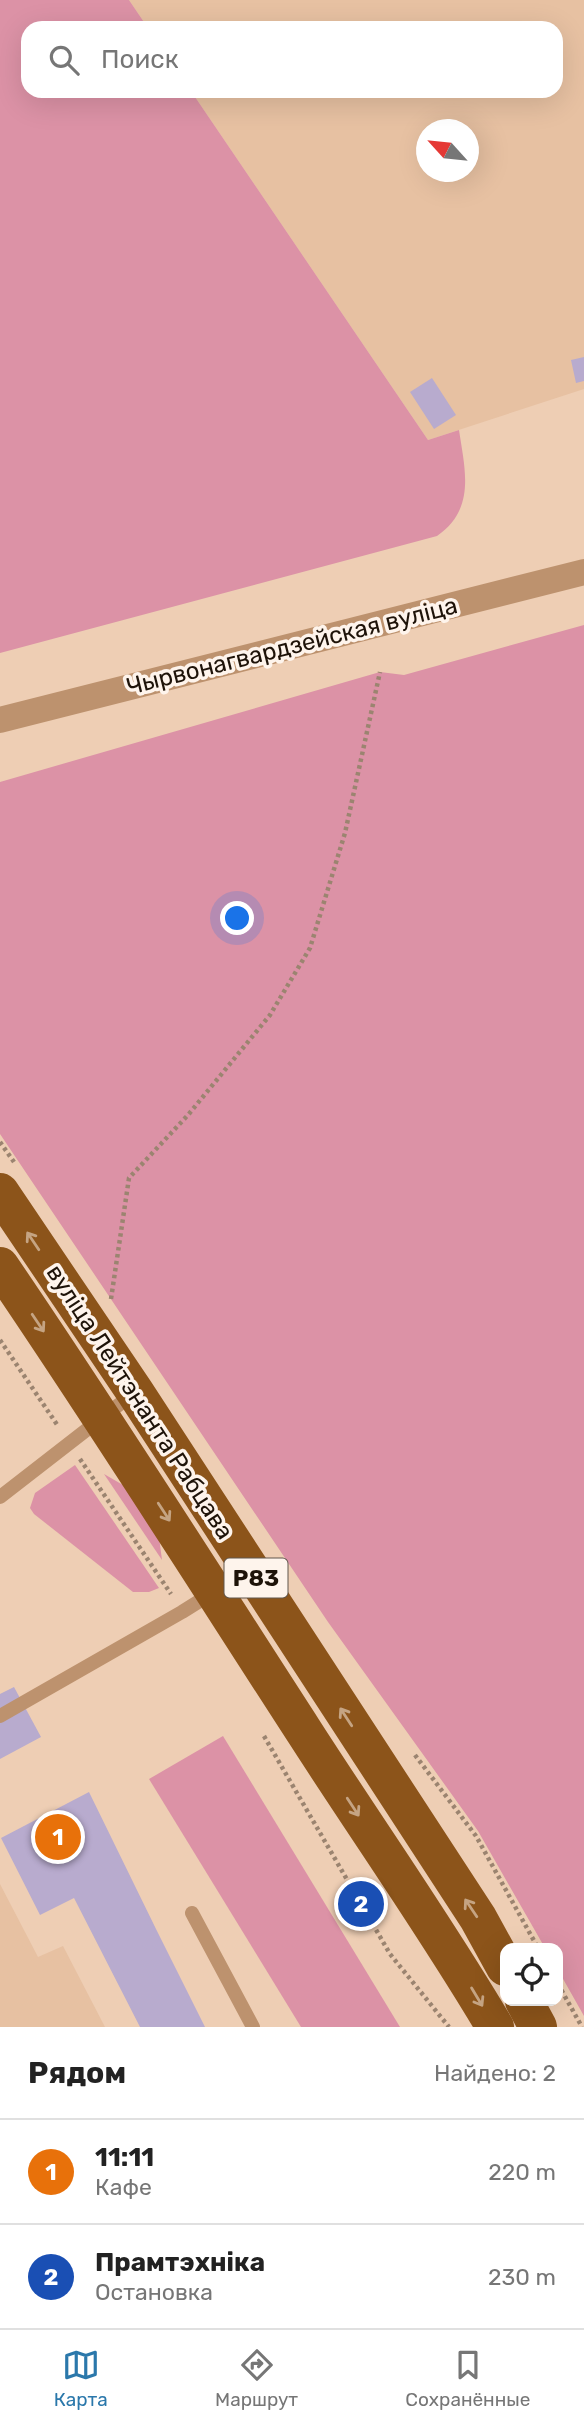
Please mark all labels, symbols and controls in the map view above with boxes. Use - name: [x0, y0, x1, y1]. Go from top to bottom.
- search box: [21, 21, 563, 98]
- icon: search: [45, 41, 83, 79]
- text: Поиск: [101, 44, 179, 75]
- north arrow: [416, 119, 479, 182]
- street label: Чырвонагвардзейская вуліца: [124, 591, 460, 701]
- your location: [220, 901, 254, 935]
- one-way arrow: [26, 1232, 40, 1251]
- street label: вуліца Лейтэнанта Рабцава: [41, 1260, 239, 1544]
- one-way arrow: [32, 1312, 46, 1332]
- one-way arrow: [157, 1502, 171, 1522]
- road number: Р83: [224, 1558, 288, 1597]
- one-way arrow: [339, 1708, 353, 1728]
- one-way arrow: [346, 1797, 360, 1816]
- pin: 1: [35, 1811, 81, 1863]
- pin: 2: [338, 1878, 384, 1930]
- one-way arrow: [464, 1898, 478, 1918]
- map controls: [500, 1943, 563, 2006]
- button: locate: [500, 1943, 563, 2006]
- one-way arrow: [471, 1987, 485, 2007]
- text: Рядом: [28, 2055, 126, 2091]
- text: Найдено: 2: [434, 2059, 556, 2087]
- text: 11:11: [95, 2142, 154, 2173]
- text: 1: [45, 2158, 57, 2186]
- text: 220 m: [488, 2158, 556, 2186]
- text: Кафе: [95, 2173, 152, 2201]
- text: Прамтэхніка: [95, 2247, 265, 2278]
- text: 2: [44, 2263, 58, 2291]
- text: 230 m: [488, 2263, 556, 2291]
- text: Остановка: [95, 2278, 213, 2306]
- tab: Карта: [54, 2346, 108, 2411]
- tab: Маршрут: [215, 2346, 298, 2411]
- tab: Сохранённые: [405, 2346, 530, 2411]

